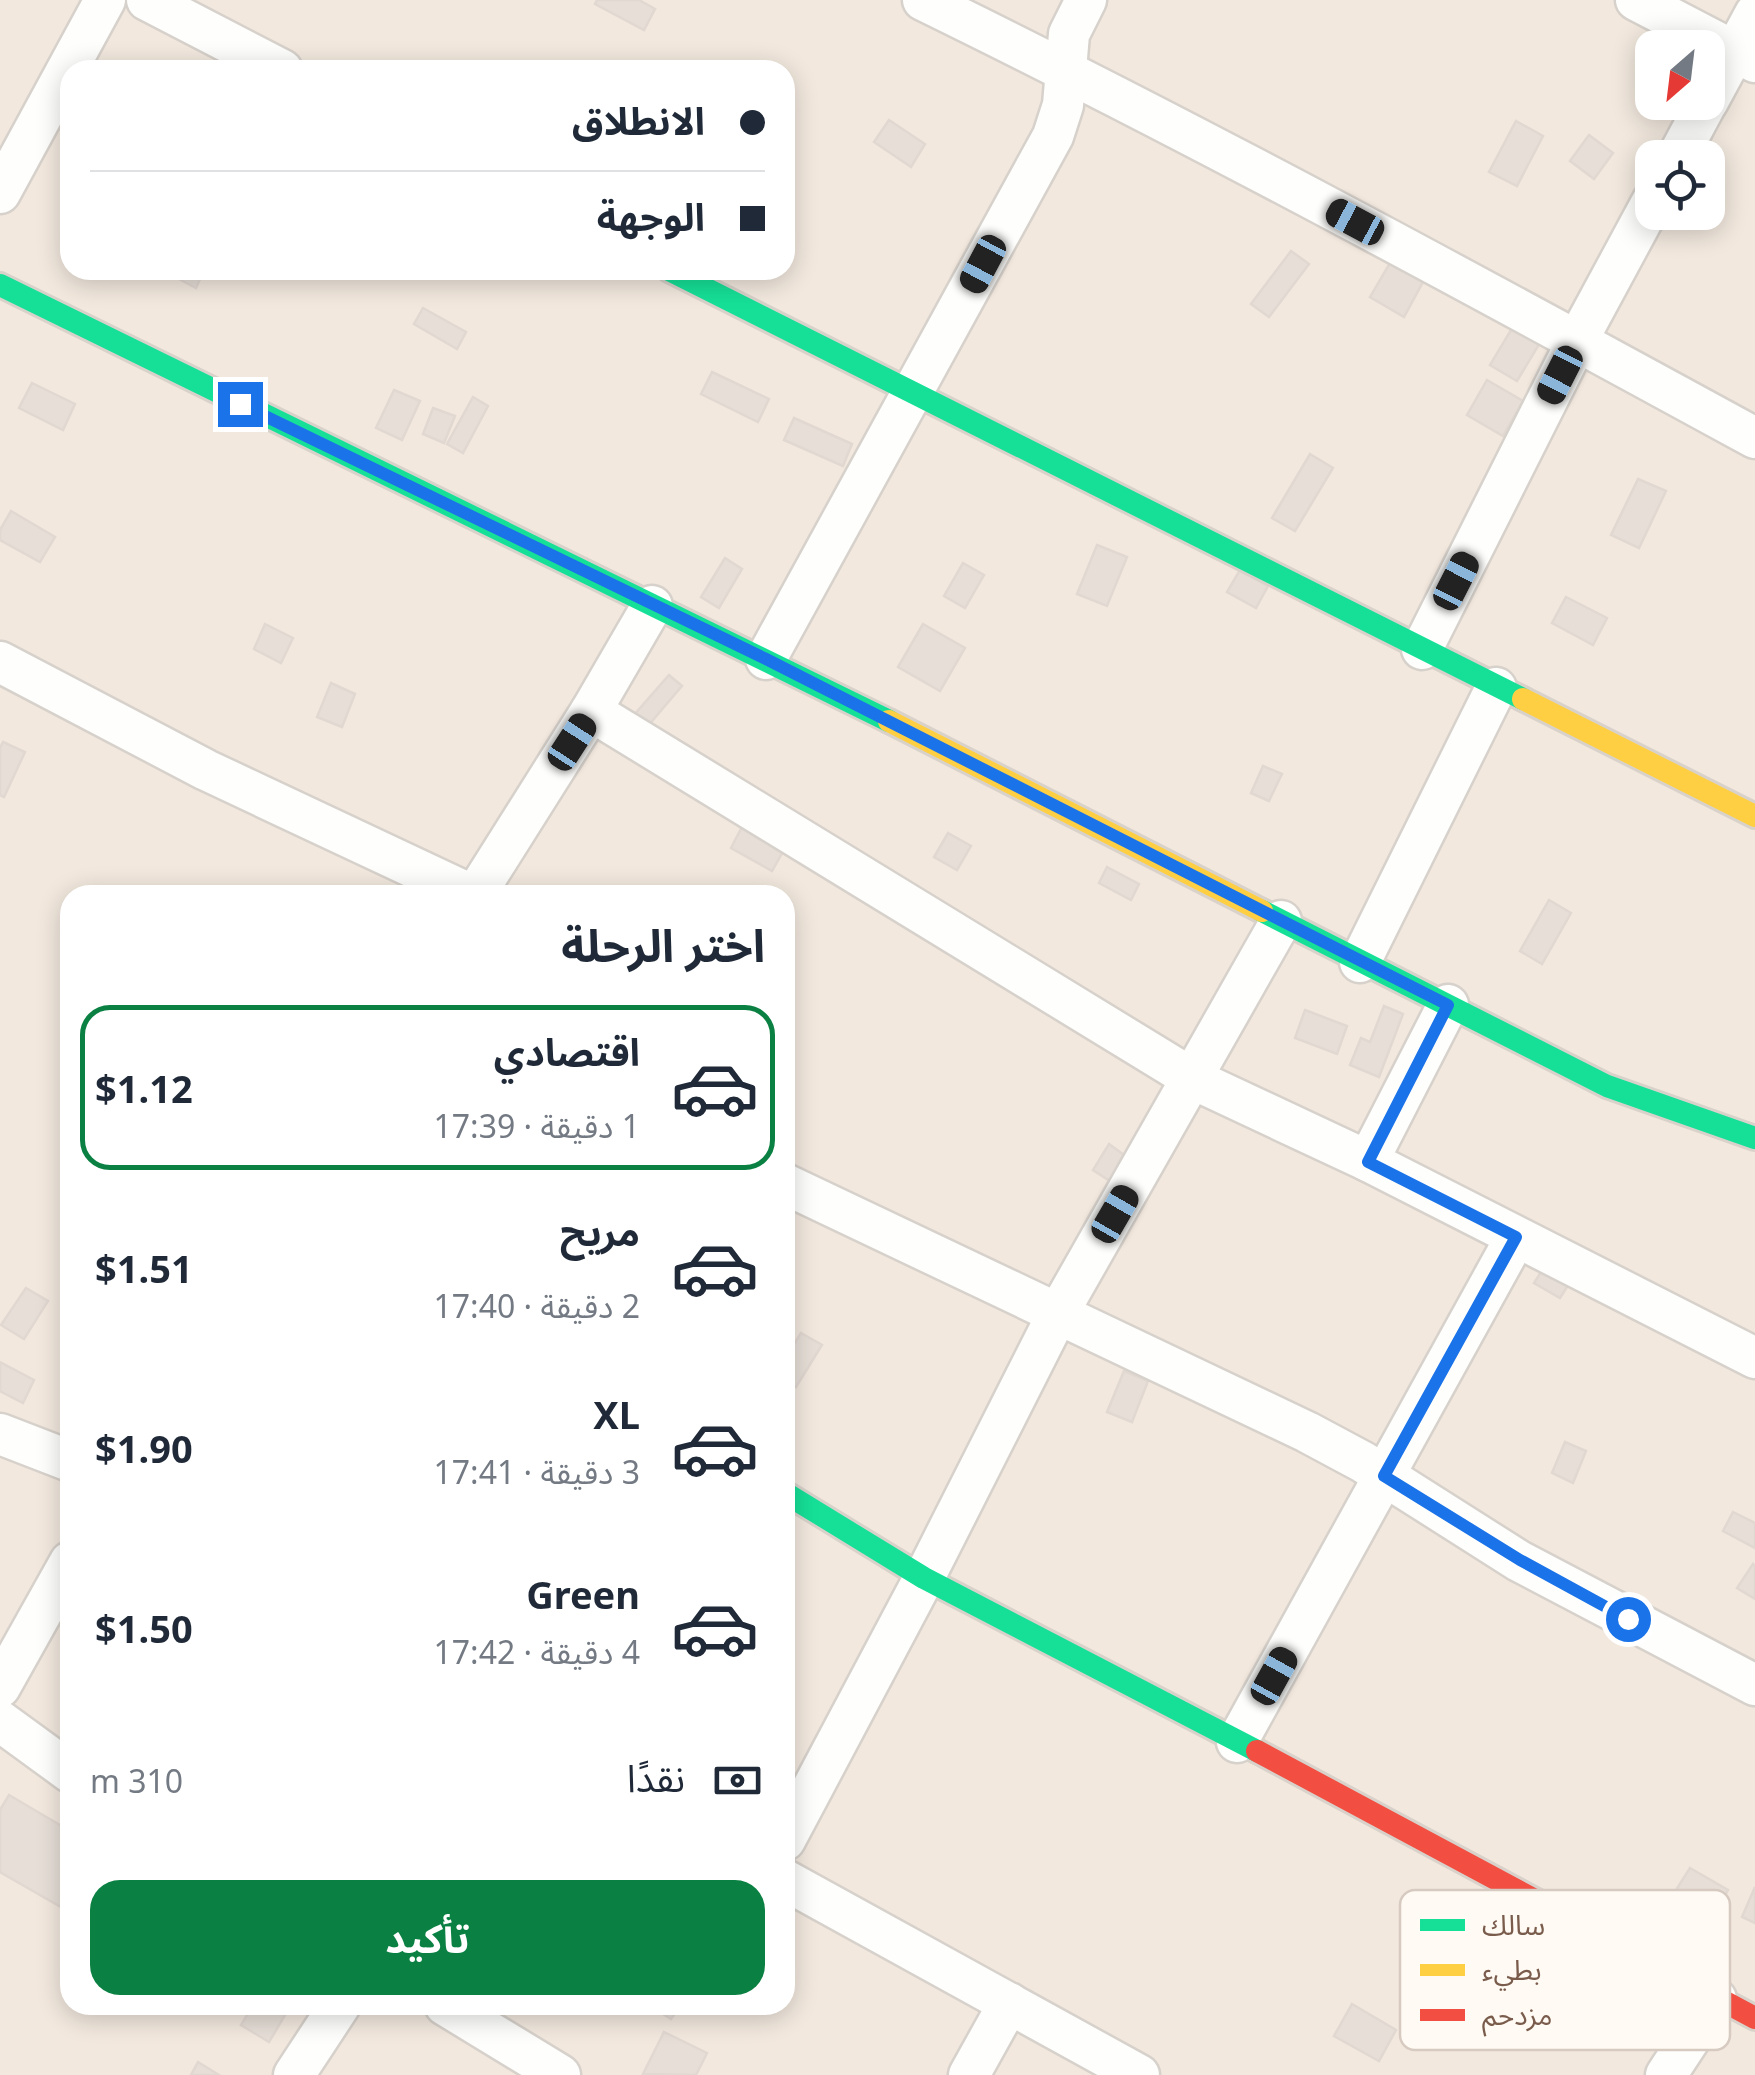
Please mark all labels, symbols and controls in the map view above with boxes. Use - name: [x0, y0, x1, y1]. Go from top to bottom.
- north arrow: [1635, 30, 1725, 120]
- map controls: [1635, 30, 1725, 230]
- text: الانطلاق: [572, 94, 705, 146]
- button: locate: [1635, 140, 1725, 230]
- text: الوجهة: [597, 190, 705, 242]
- car: [1321, 195, 1389, 249]
- car: [956, 230, 1010, 298]
- car: [1533, 341, 1587, 409]
- route end: [218, 382, 263, 427]
- car: [1429, 547, 1483, 615]
- car: [543, 709, 601, 775]
- text: اختر الرحلة: [561, 914, 765, 975]
- text: اقتصادي: [494, 1025, 640, 1077]
- icon: car: [670, 1043, 760, 1133]
- text: $1.12: [95, 1062, 193, 1114]
- text: 1 دقيقة · 17:39: [433, 1104, 640, 1147]
- car: [1087, 1181, 1143, 1247]
- text: مريح: [560, 1205, 640, 1257]
- icon: car: [670, 1223, 760, 1313]
- text: $1.51: [95, 1242, 193, 1294]
- text: 2 دقيقة · 17:40: [433, 1284, 640, 1327]
- text: XL: [593, 1388, 640, 1440]
- icon: car: [670, 1403, 760, 1493]
- text: $1.90: [95, 1422, 193, 1474]
- text: 3 دقيقة · 17:41: [433, 1450, 640, 1493]
- text: Green: [526, 1568, 640, 1620]
- icon: car: [670, 1583, 760, 1673]
- route start: [1606, 1597, 1651, 1642]
- text: $1.50: [95, 1602, 193, 1654]
- text: 4 دقيقة · 17:42: [433, 1630, 640, 1673]
- car: [1246, 1642, 1302, 1710]
- text: نقدًا: [627, 1751, 685, 1803]
- icon: cash: [710, 1753, 765, 1808]
- text: 310 m: [90, 1759, 183, 1802]
- button: تأكيد: [90, 1880, 765, 1995]
- legend: [1400, 1890, 1730, 2050]
- text: سالك: [1482, 1905, 1545, 1943]
- text: بطيء: [1482, 1950, 1542, 1991]
- text: مزدحم: [1482, 1995, 1553, 2037]

